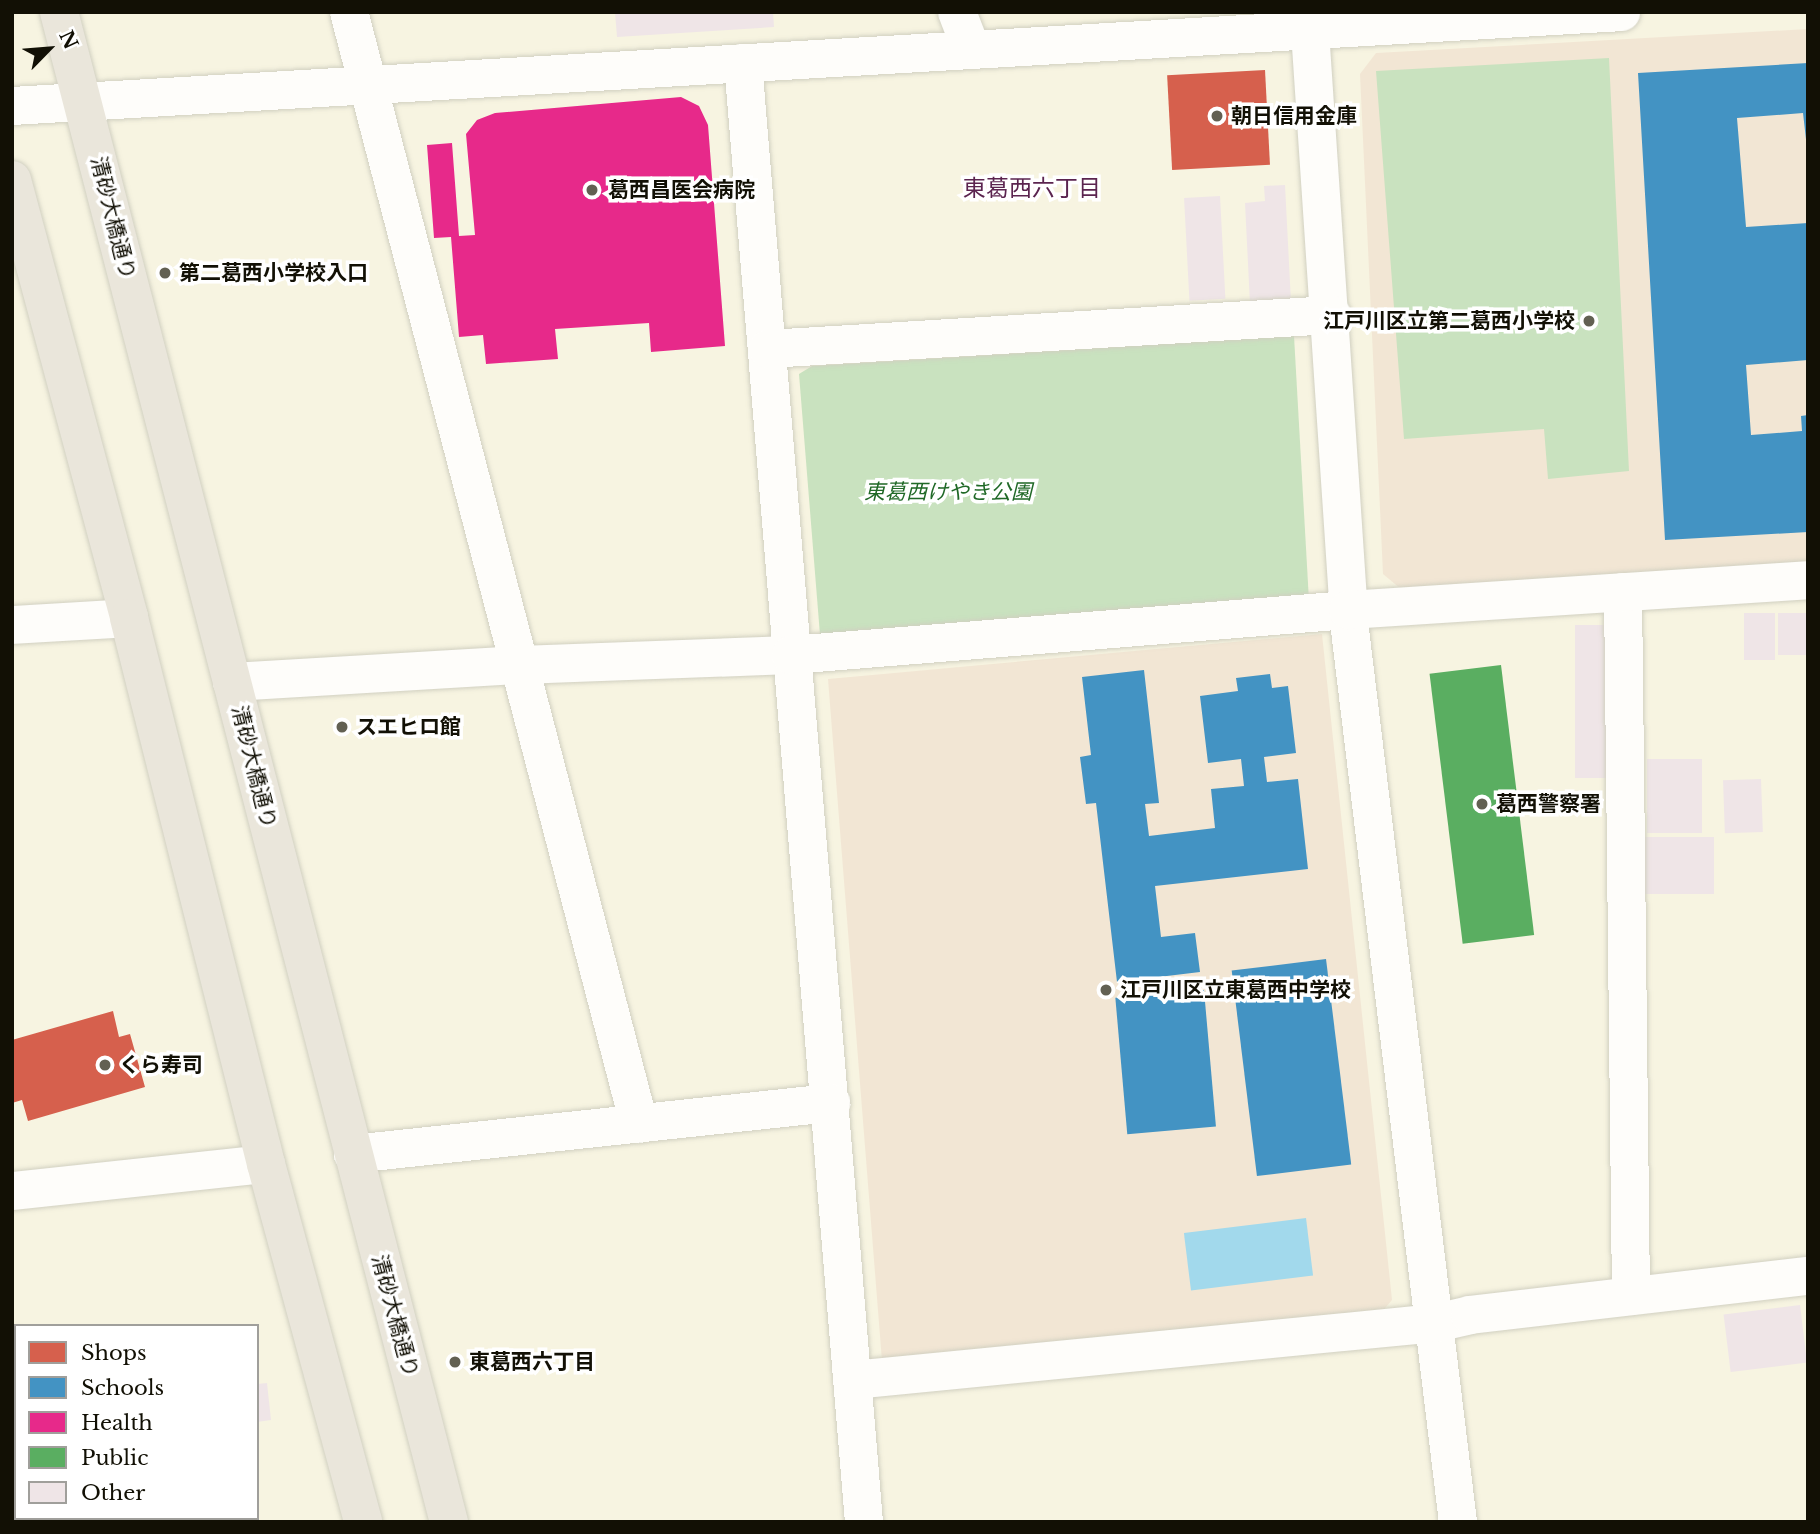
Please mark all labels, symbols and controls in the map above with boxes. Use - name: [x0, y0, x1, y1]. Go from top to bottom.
- north arrow: [14, 14, 84, 84]
- text: N: [54, 27, 83, 53]
- place label: 朝日信用金庫: [1231, 103, 1357, 129]
- marker: 朝日信用金庫: [1209, 108, 1225, 124]
- street label: 清砂大橋通り: [86, 154, 140, 282]
- district label: 東葛西六丁目: [963, 174, 1101, 202]
- place label: 葛西昌医会病院: [608, 177, 755, 203]
- marker: 葛西昌医会病院: [582, 180, 602, 200]
- place label: 第二葛西小学校入口: [179, 260, 368, 286]
- marker: 第二葛西小学校入口: [157, 265, 173, 281]
- place label: 江戸川区立第二葛西小学校: [1323, 308, 1575, 334]
- marker: 江戸川区立第二葛西小学校: [1581, 313, 1597, 329]
- park label: 東葛西けやき公園: [864, 479, 1032, 505]
- street label: 清砂大橋通り: [227, 703, 281, 831]
- place label: スエヒロ館: [356, 714, 461, 740]
- marker: スエヒロ館: [334, 719, 350, 735]
- place label: 葛西警察署: [1496, 791, 1601, 817]
- marker: 葛西警察署: [1474, 796, 1490, 812]
- place label: 江戸川区立東葛西中学校: [1120, 977, 1351, 1003]
- marker: 江戸川区立東葛西中学校: [1098, 982, 1114, 998]
- place label: くら寿司: [119, 1052, 203, 1078]
- marker: くら寿司: [97, 1057, 113, 1073]
- street label: 清砂大橋通り: [367, 1252, 423, 1380]
- legend: [14, 1324, 259, 1520]
- text: Shops: [81, 1340, 147, 1366]
- place label: 東葛西六丁目: [469, 1349, 595, 1375]
- marker: 東葛西六丁目: [447, 1354, 463, 1370]
- text: Schools: [81, 1375, 164, 1401]
- text: Health: [81, 1410, 153, 1436]
- text: Public: [81, 1445, 148, 1471]
- text: Other: [81, 1480, 145, 1506]

